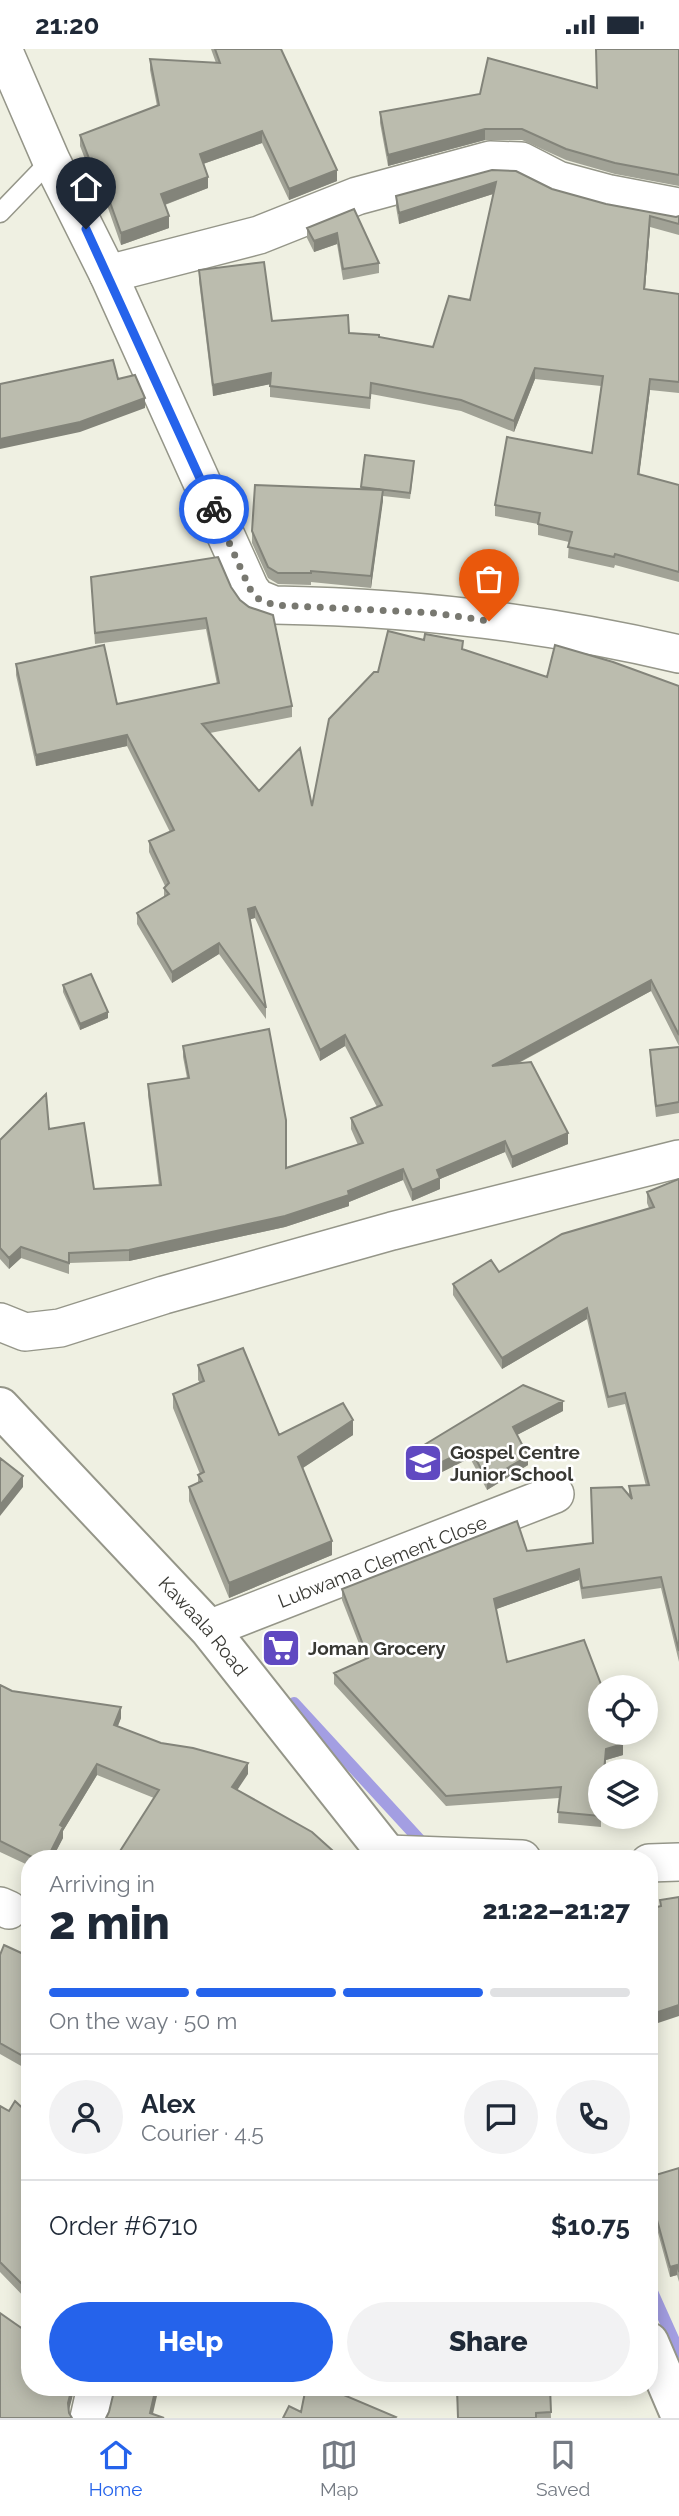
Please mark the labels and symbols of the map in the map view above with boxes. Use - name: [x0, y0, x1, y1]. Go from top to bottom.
- pin: [56, 157, 116, 229]
- courier: [179, 474, 249, 544]
- pin: [459, 549, 519, 621]
- place label: Gospel Centre Junior School: [450, 1441, 580, 1485]
- school or university icon: Gospel Centre Junior School: [402, 1442, 444, 1484]
- street label: Lubwama Clement Close: [275, 1511, 490, 1612]
- street label: Kawaala Road: [154, 1572, 252, 1680]
- supermarket icon: Joman Grocery: [260, 1627, 302, 1669]
- place label: Joman Grocery: [308, 1637, 446, 1659]

